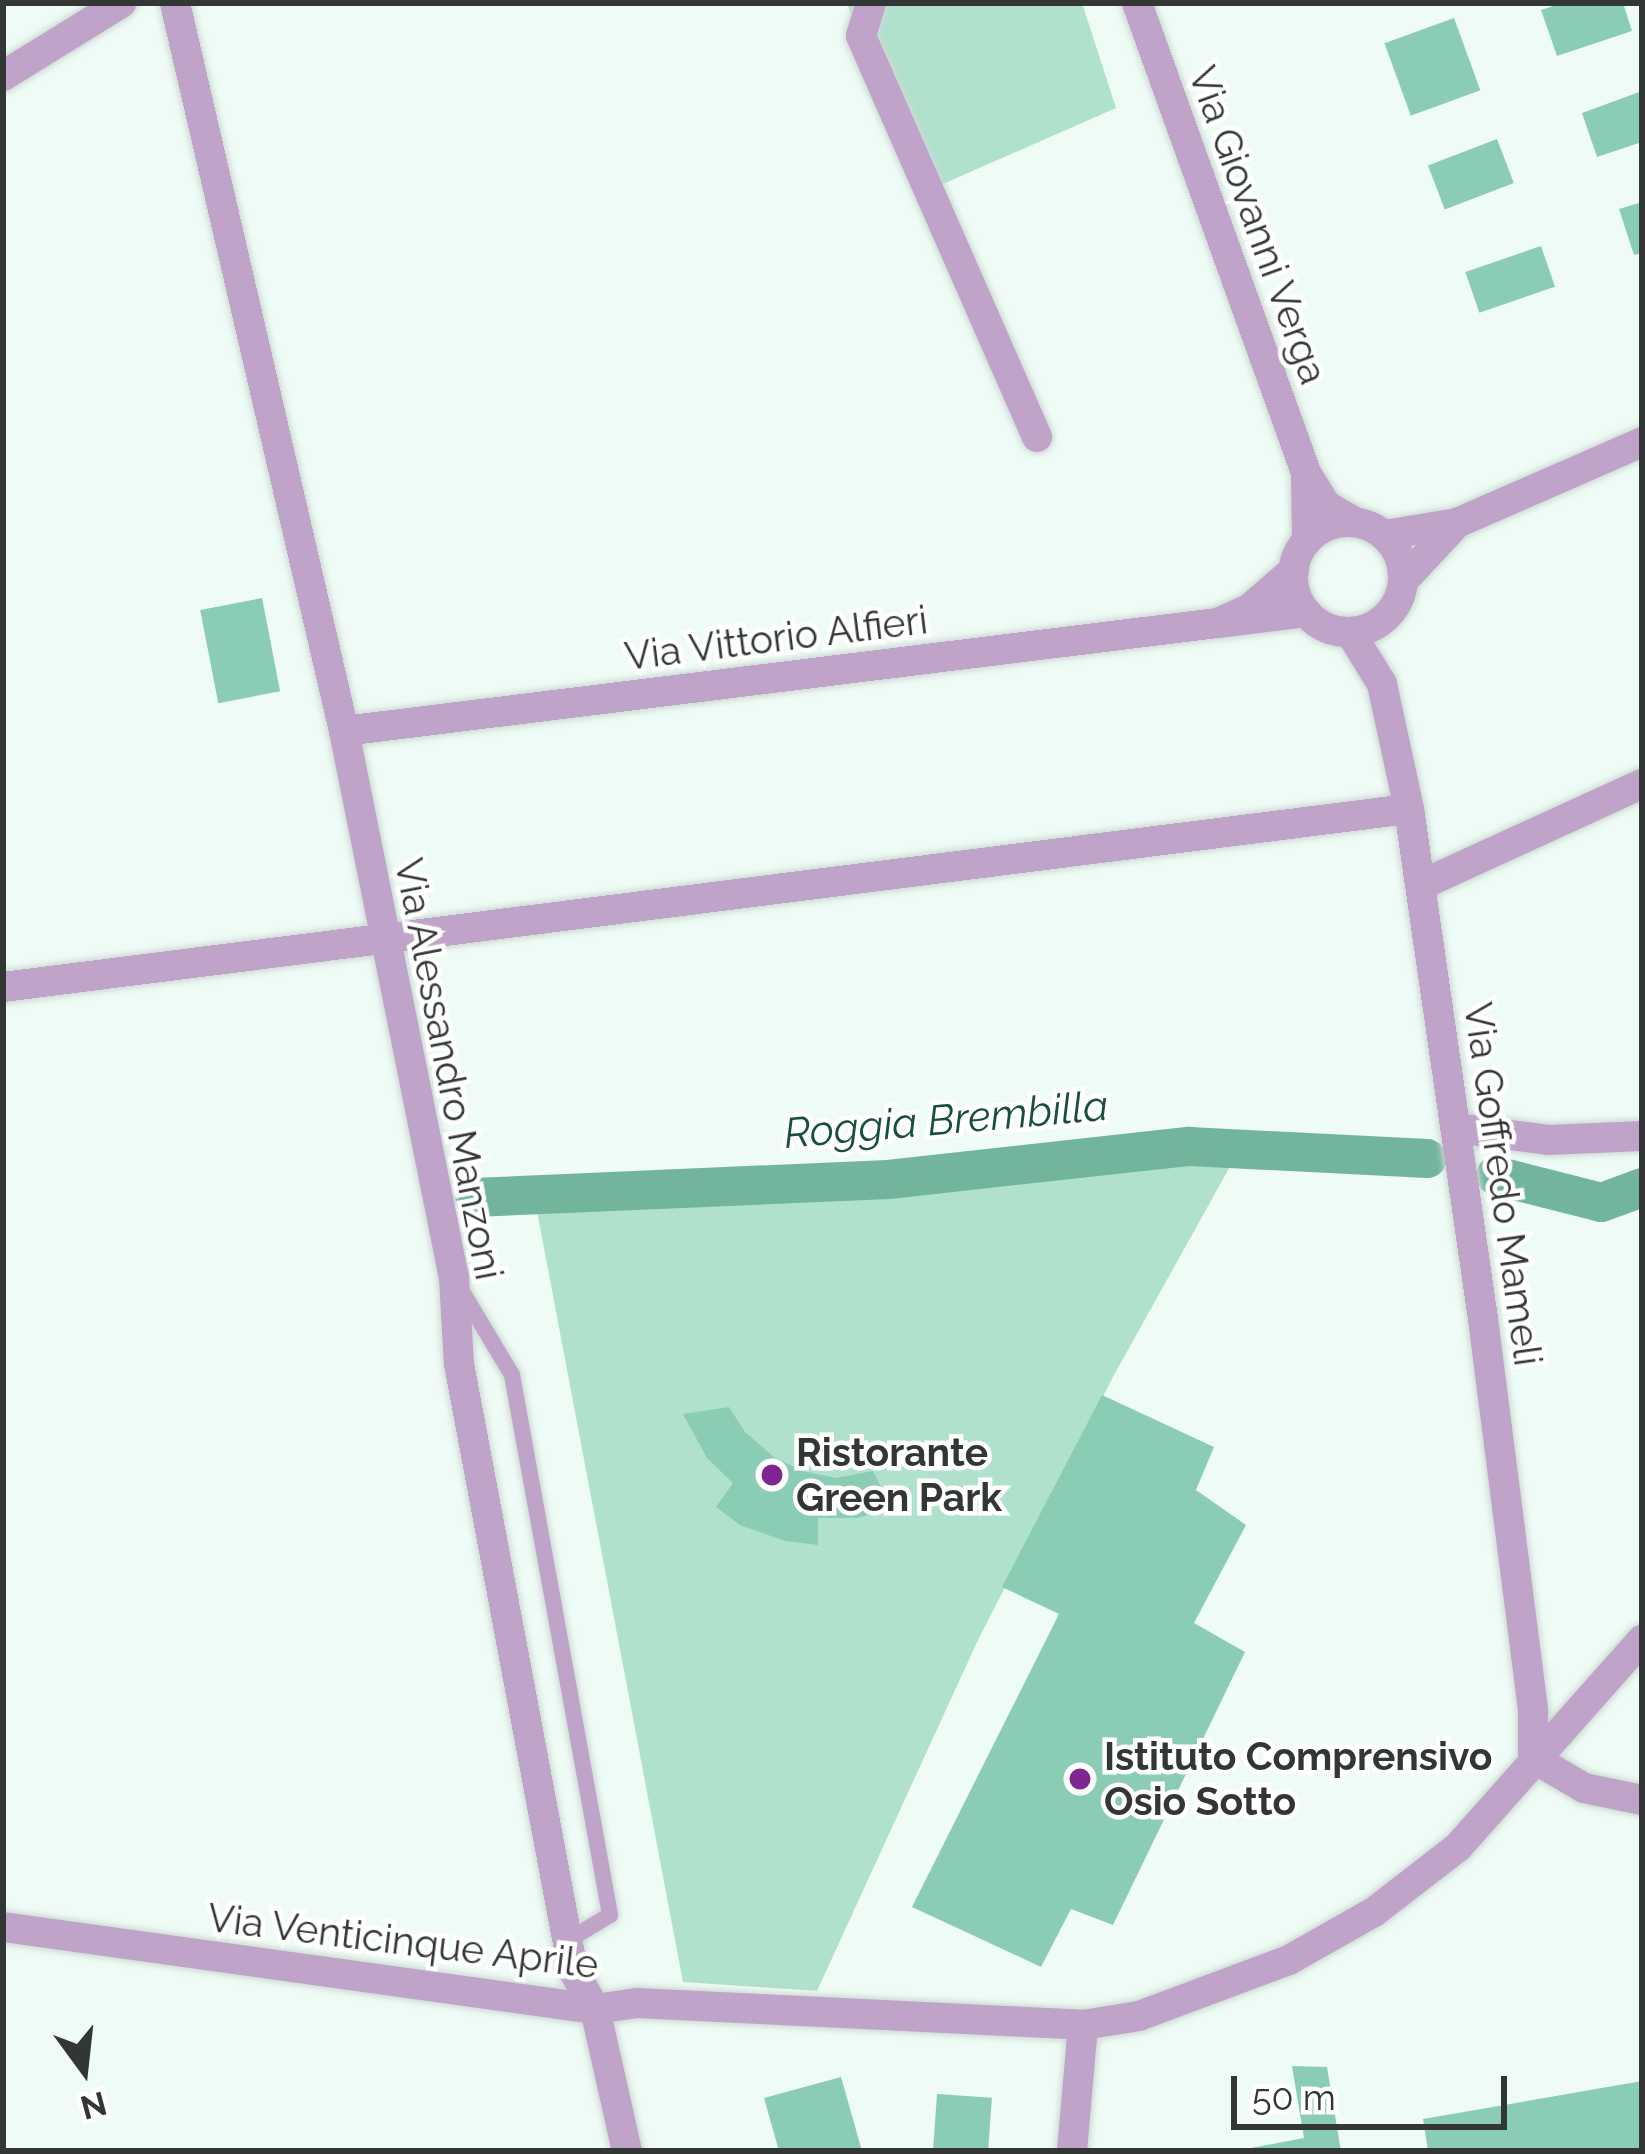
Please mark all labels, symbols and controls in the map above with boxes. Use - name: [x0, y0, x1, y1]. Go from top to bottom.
- street label: Via Giovanni Verga: [1179, 59, 1337, 391]
- street label: Via Vittorio Alfieri: [621, 596, 931, 680]
- street label: Via Alessandro Manzoni: [385, 854, 513, 1284]
- street label: Via Goffredo Mameli: [1454, 999, 1552, 1369]
- water label: Roggia Brembilla: [782, 1081, 1110, 1159]
- place label: Ristorante Green Park: [796, 1430, 1002, 1521]
- marker: Ristorante Green Park: [759, 1462, 785, 1488]
- place label: Istituto Comprensivo Osio Sotto: [1104, 1734, 1492, 1825]
- marker: Istituto Comprensivo Osio Sotto: [1067, 1766, 1093, 1792]
- street label: Via Venticinque Aprile: [204, 1894, 602, 1988]
- north arrow: [24, 2010, 144, 2130]
- scale bar: [1237, 2052, 1513, 2126]
- text: 50 m: [1252, 2076, 1336, 2118]
- text: N: [76, 2083, 111, 2127]

